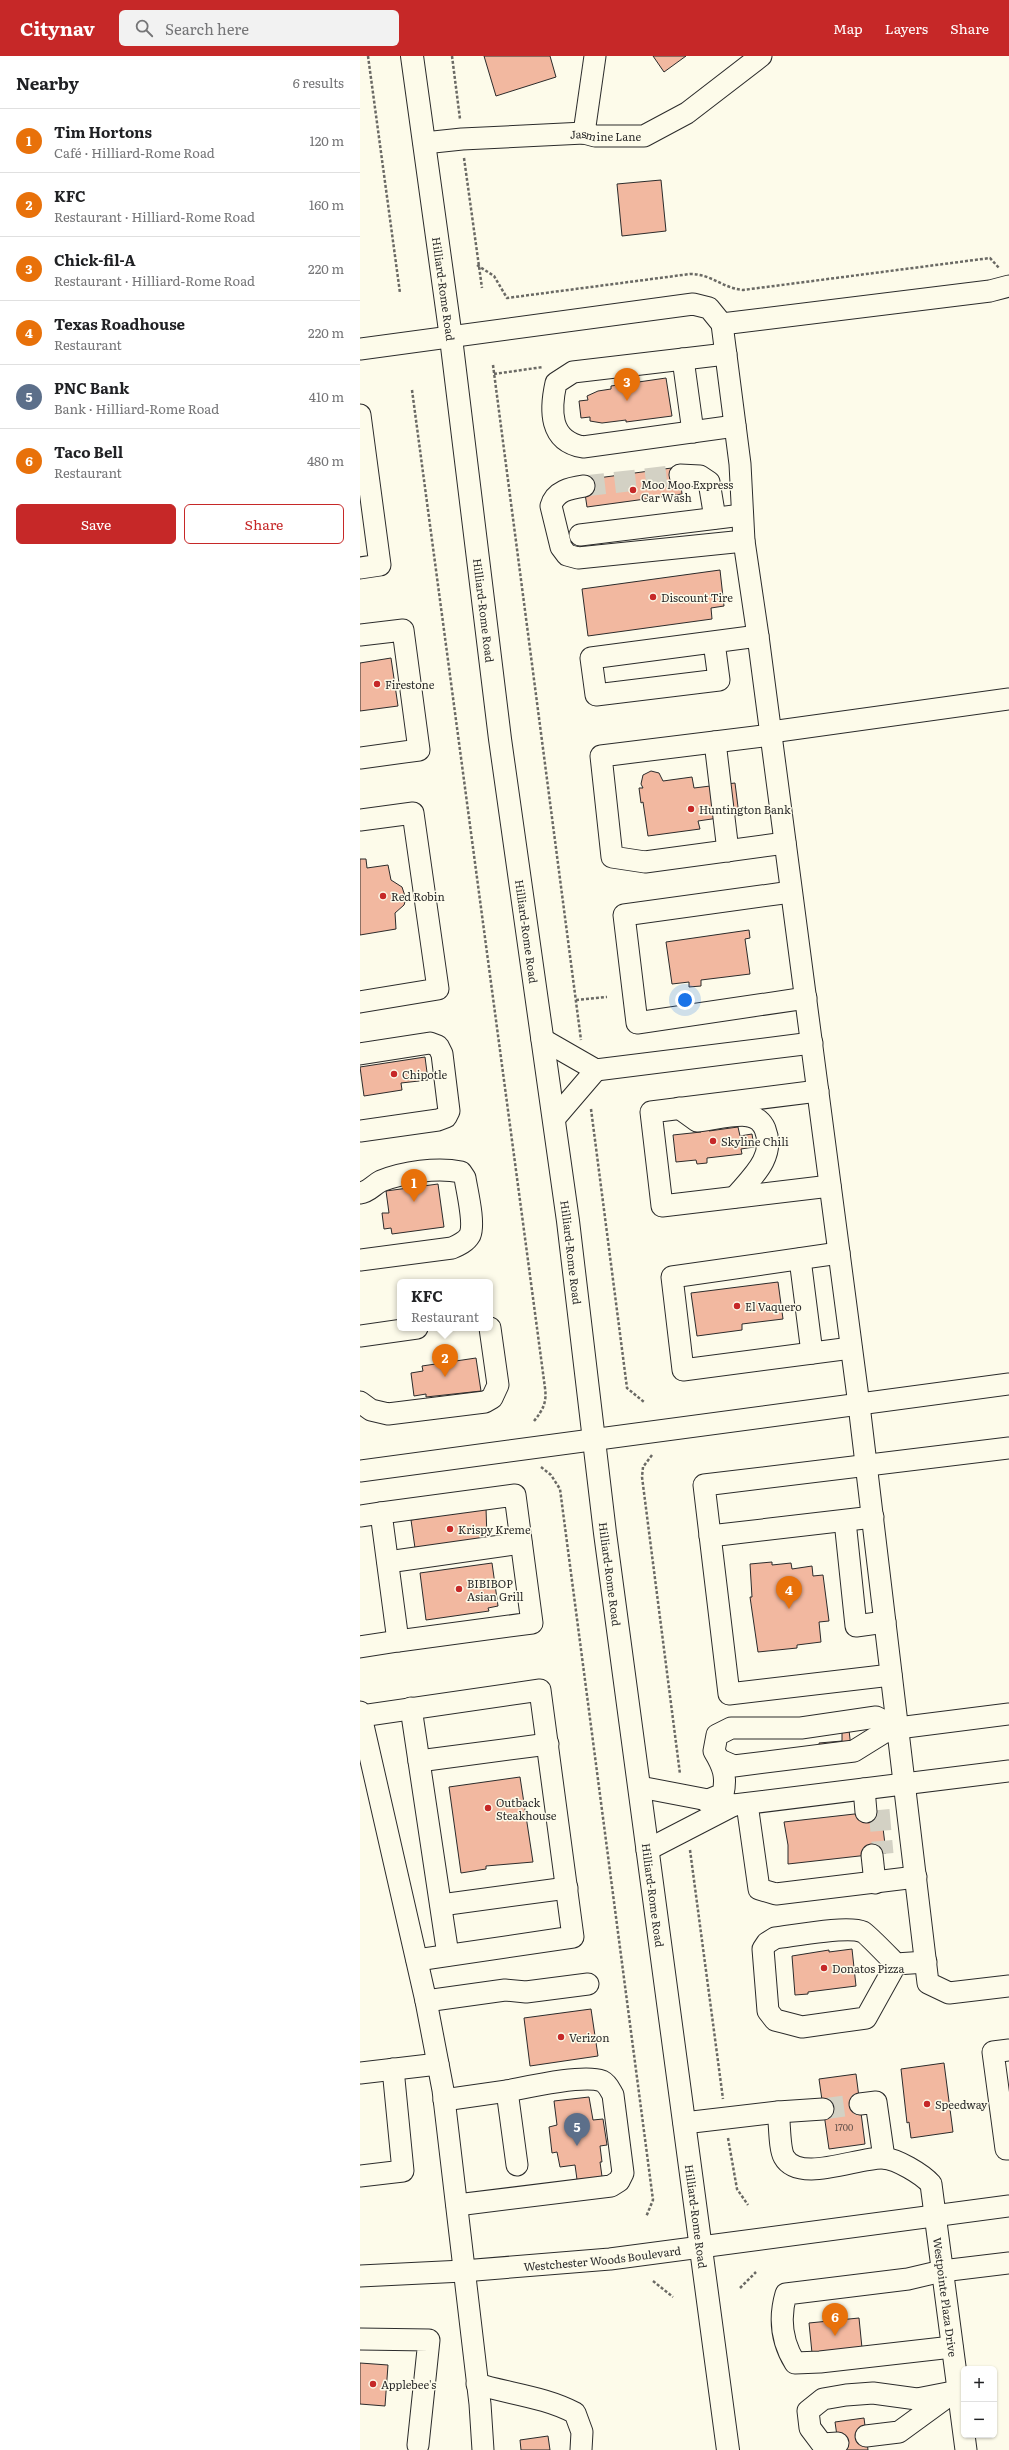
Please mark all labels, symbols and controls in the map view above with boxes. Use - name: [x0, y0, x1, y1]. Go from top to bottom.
- search box: [119, 10, 399, 46]
- text: Citynav: [20, 14, 95, 42]
- icon: search: [133, 17, 155, 39]
- text: Search here: [165, 17, 249, 40]
- text: Map: [833, 18, 863, 38]
- text: Layers: [885, 18, 928, 38]
- text: Share: [950, 18, 989, 38]
- text: Nearby: [16, 70, 79, 95]
- text: 6 results: [293, 73, 344, 92]
- text: Tim Hortons: [54, 120, 152, 143]
- street label: Jasmine Lane: [569, 125, 641, 144]
- text: 1: [26, 131, 32, 150]
- text: 120 m: [309, 131, 344, 150]
- text: Café · Hilliard-Rome Road: [54, 143, 215, 162]
- text: KFC: [54, 184, 86, 207]
- text: 2: [26, 195, 32, 214]
- text: 160 m: [309, 195, 344, 214]
- text: Restaurant · Hilliard-Rome Road: [54, 207, 255, 226]
- street label: Hilliard-Rome Road: [429, 236, 459, 342]
- text: Chick-fil-A: [54, 248, 136, 271]
- text: 3: [25, 259, 33, 278]
- text: 220 m: [308, 259, 344, 278]
- text: Restaurant · Hilliard-Rome Road: [54, 271, 255, 290]
- text: Texas Roadhouse: [54, 312, 185, 335]
- text: 4: [25, 323, 33, 342]
- text: 220 m: [308, 323, 344, 342]
- text: Restaurant: [54, 335, 122, 354]
- pin: 3: [614, 368, 640, 401]
- text: PNC Bank: [54, 376, 129, 399]
- text: 5: [25, 387, 33, 406]
- text: 410 m: [309, 387, 344, 406]
- text: Bank · Hilliard-Rome Road: [54, 399, 219, 418]
- text: Taco Bell: [54, 440, 123, 463]
- text: 6: [25, 451, 33, 470]
- text: 480 m: [307, 451, 344, 470]
- text: Restaurant: [54, 463, 122, 482]
- place label: Moo Moo Express Car Wash: [641, 476, 733, 505]
- marker: Moo Moo Express Car Wash: [628, 485, 638, 495]
- button: Save: [16, 504, 176, 544]
- button: Share: [184, 504, 344, 544]
- street label: Hilliard-Rome Road: [470, 557, 499, 664]
- place label: Discount Tire: [661, 589, 733, 605]
- marker: Discount Tire: [648, 592, 658, 602]
- place label: Firestone: [385, 676, 435, 692]
- marker: Firestone: [372, 679, 382, 689]
- place label: Huntington Bank: [699, 801, 791, 817]
- marker: Huntington Bank: [686, 804, 696, 814]
- street label: Hilliard-Rome Road: [512, 878, 542, 985]
- place label: Red Robin: [391, 888, 445, 904]
- marker: Red Robin: [378, 891, 388, 901]
- your location: [675, 990, 695, 1010]
- place label: Chipotle: [402, 1066, 448, 1082]
- marker: Chipotle: [389, 1069, 399, 1079]
- place label: Skyline Chili: [721, 1133, 789, 1149]
- marker: Skyline Chili: [708, 1136, 718, 1146]
- pin: 1: [401, 1169, 427, 1202]
- street label: Hilliard-Rome Road: [557, 1199, 586, 1306]
- popup: [397, 1279, 493, 1331]
- text: KFC: [411, 1284, 443, 1307]
- place label: El Vaquero: [745, 1298, 802, 1314]
- marker: El Vaquero: [732, 1301, 742, 1311]
- text: Restaurant: [411, 1307, 479, 1326]
- pin: 2: [432, 1344, 458, 1377]
- place label: Krispy Kreme: [458, 1521, 531, 1537]
- street label: Hilliard-Rome Road: [596, 1521, 625, 1627]
- marker: Krispy Kreme: [445, 1524, 455, 1534]
- place label: BIBIBOP Asian Grill: [467, 1575, 524, 1604]
- pin: 4: [776, 1576, 802, 1609]
- marker: BIBIBOP Asian Grill: [454, 1584, 464, 1594]
- place label: Outback Steakhouse: [496, 1794, 557, 1823]
- marker: Outback Steakhouse: [483, 1803, 493, 1813]
- street label: Hilliard-Rome Road: [639, 1842, 669, 1948]
- place label: Donatos Pizza: [832, 1960, 904, 1976]
- marker: Donatos Pizza: [819, 1963, 829, 1973]
- place label: Verizon: [569, 2029, 609, 2045]
- marker: Verizon: [556, 2032, 566, 2042]
- place label: Speedway: [935, 2096, 988, 2112]
- marker: Speedway: [922, 2099, 932, 2109]
- pin: 5: [564, 2113, 590, 2146]
- house number: 1700: [835, 2120, 853, 2134]
- street label: Hilliard-Rome Road: [682, 2163, 712, 2269]
- street label: Westpointe Plaza Drive: [930, 2236, 962, 2358]
- street label: Westchester Woods Boulevard: [523, 2242, 682, 2274]
- pin: 6: [822, 2303, 848, 2336]
- map controls: [961, 2366, 997, 2438]
- button: +: [961, 2366, 997, 2402]
- place label: Applebee's: [381, 2376, 436, 2392]
- marker: Applebee's: [368, 2379, 378, 2389]
- button: −: [961, 2402, 997, 2438]

